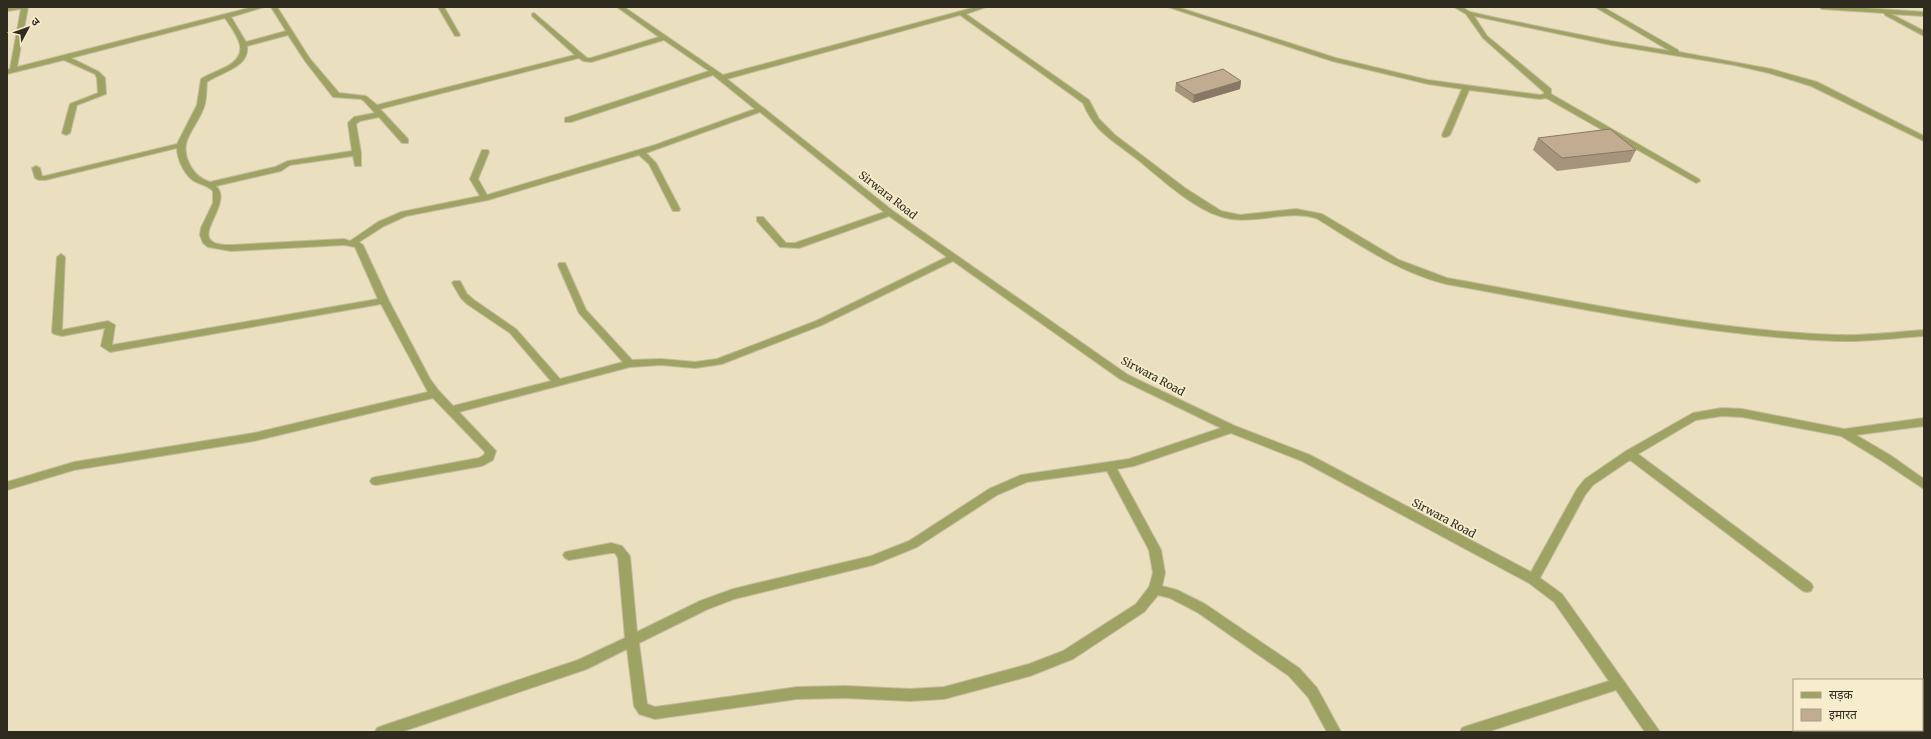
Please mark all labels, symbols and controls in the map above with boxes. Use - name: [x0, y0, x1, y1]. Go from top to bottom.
- north arrow: [8, 8, 48, 48]
- text: उ: [28, 14, 43, 29]
- street label: Sirwara Road: [856, 168, 920, 222]
- street label: Sirwara Road: [1119, 353, 1188, 399]
- street label: Sirwara Road: [1410, 495, 1479, 541]
- legend: [1793, 679, 1923, 731]
- text: सड़क: [1829, 687, 1854, 702]
- text: इमारत: [1829, 707, 1858, 722]

